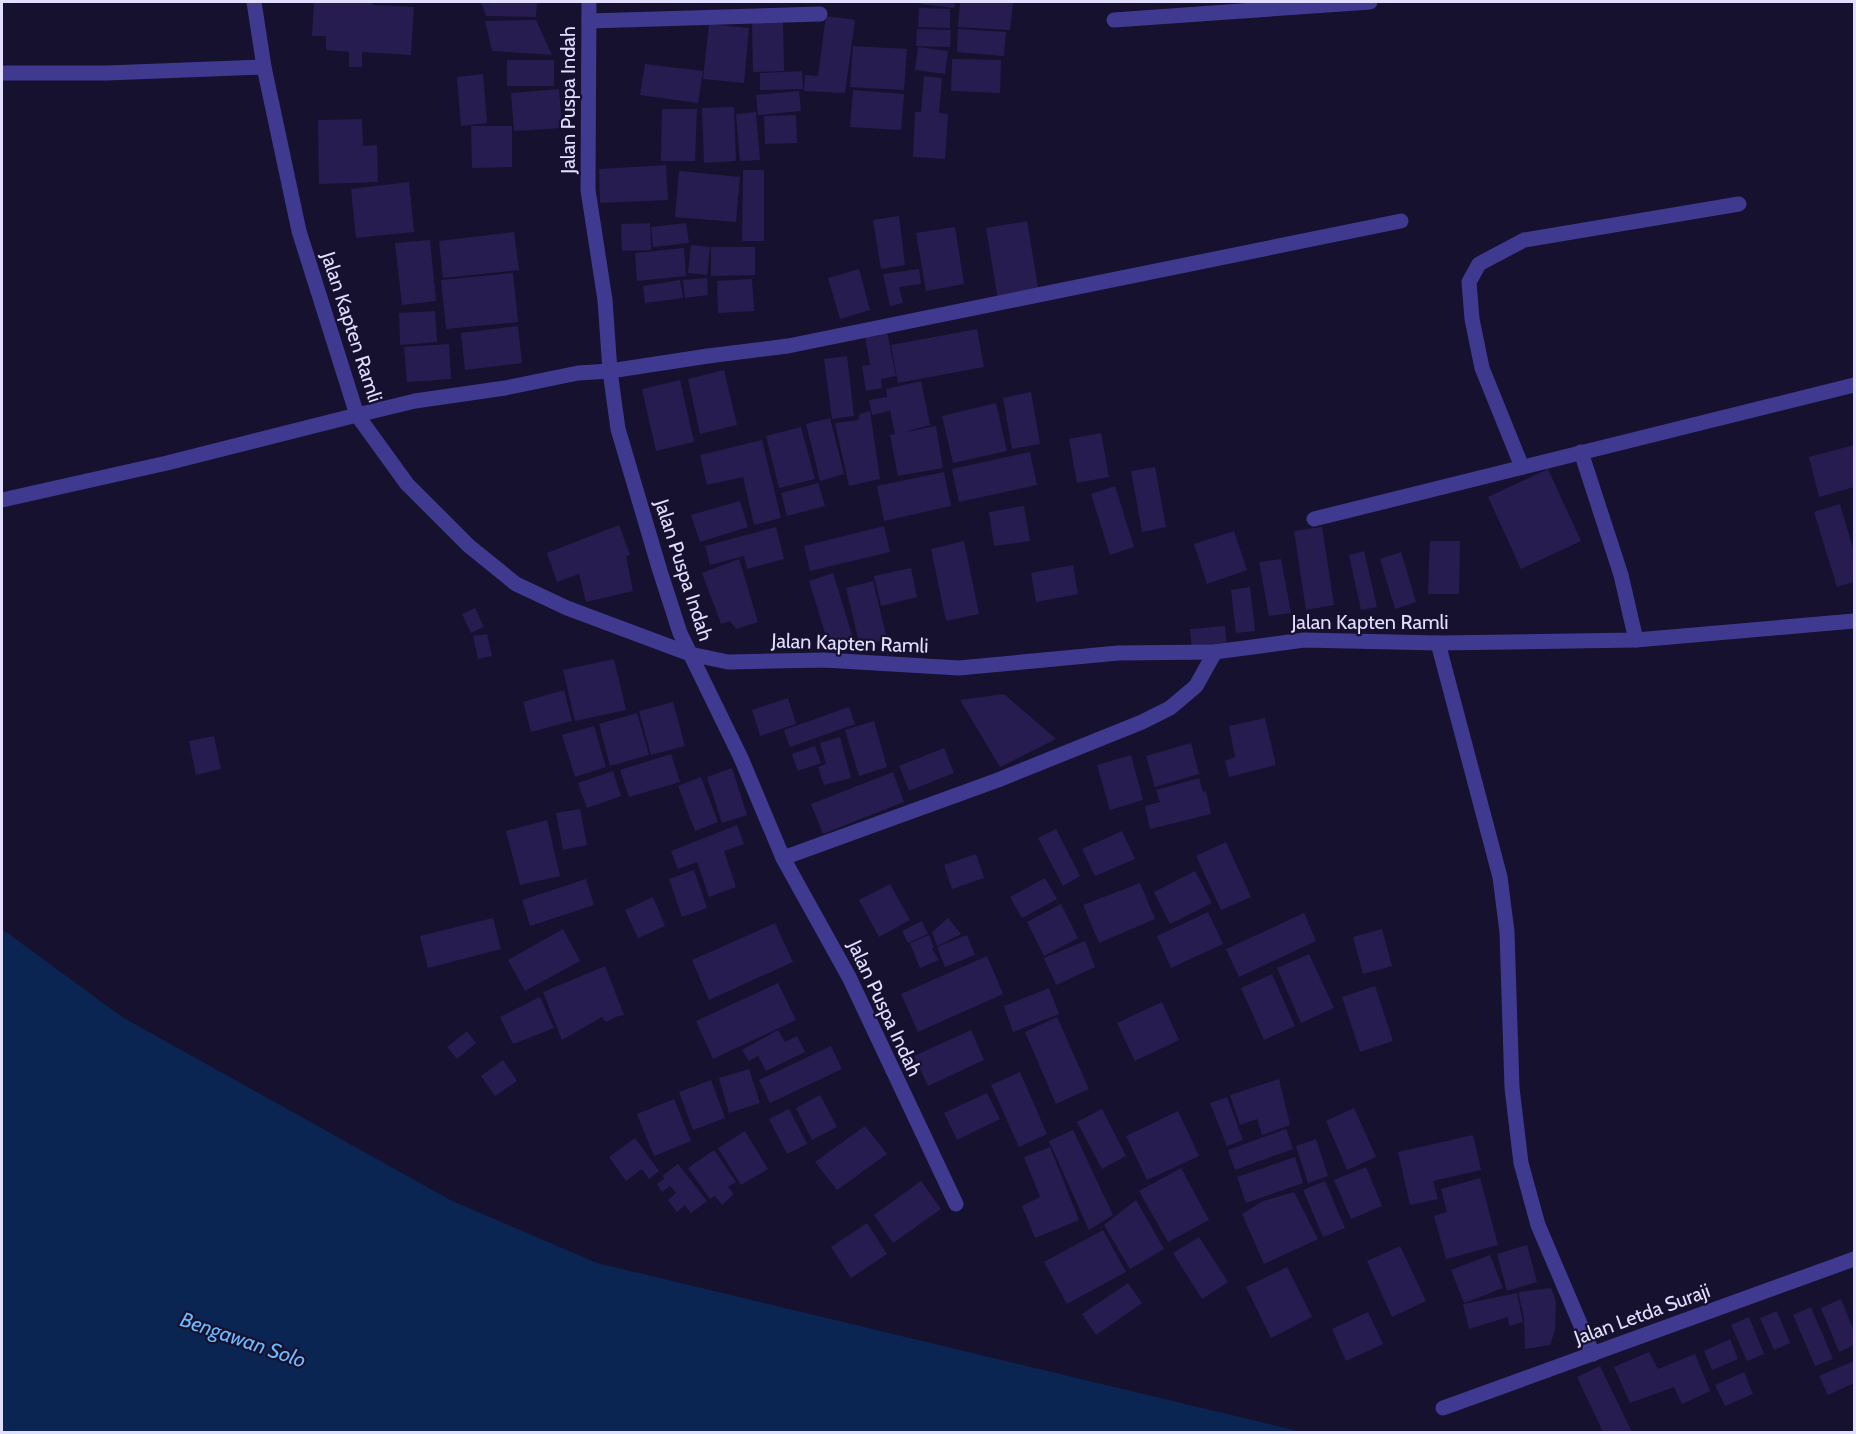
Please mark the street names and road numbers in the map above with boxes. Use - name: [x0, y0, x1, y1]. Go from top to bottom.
- street label: Jalan Puspa Indah: [556, 26, 580, 175]
- street label: Jalan Kapten Ramli: [316, 248, 388, 405]
- street label: Jalan Puspa Indah: [649, 495, 718, 644]
- street label: Jalan Kapten Ramli: [1290, 610, 1449, 634]
- street label: Jalan Kapten Ramli: [770, 628, 929, 658]
- street label: Jalan Puspa Indah: [843, 935, 927, 1080]
- street label: Jalan Letda Suraji: [1570, 1278, 1713, 1350]

